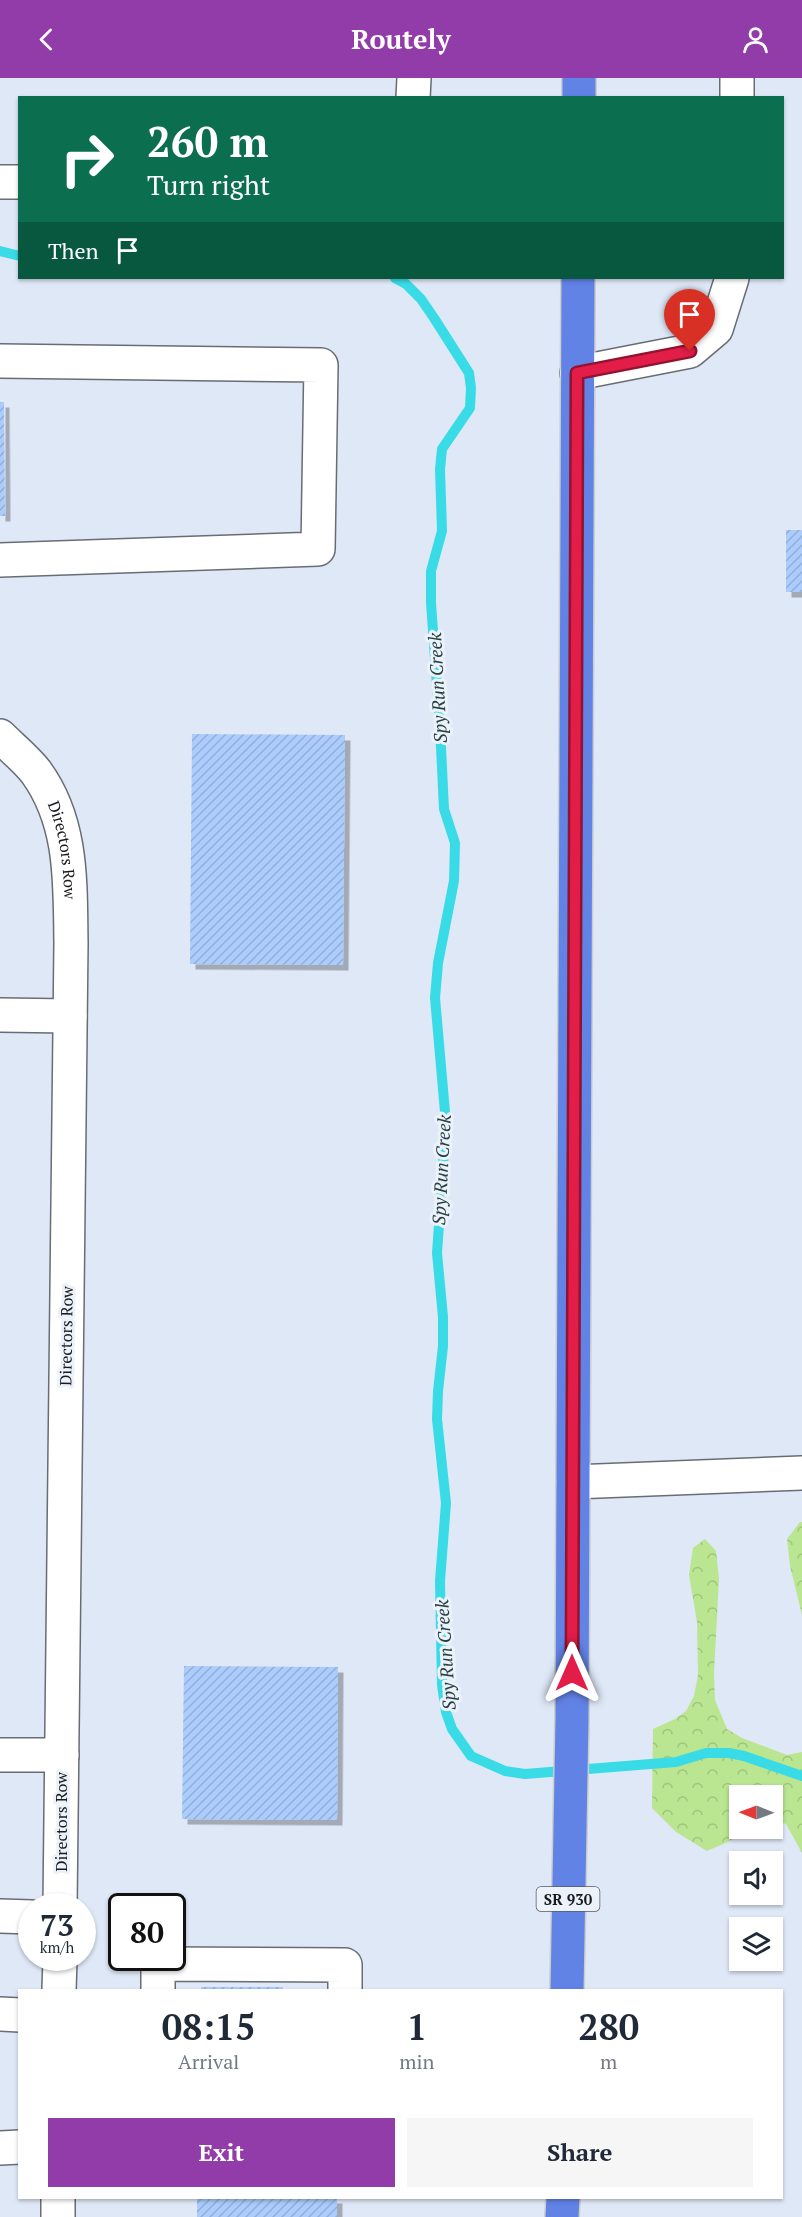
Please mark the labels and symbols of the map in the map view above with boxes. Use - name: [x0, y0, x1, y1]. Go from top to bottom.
- pin: [664, 289, 715, 351]
- water label: Spy Run Creek: [422, 632, 452, 744]
- street label: Directors Row: [43, 798, 81, 900]
- water label: Spy Run Creek: [426, 1114, 456, 1226]
- street label: Directors Row: [54, 1286, 78, 1386]
- water label: Spy Run Creek: [429, 1599, 461, 1711]
- position arrow: [540, 1641, 604, 1705]
- street label: Directors Row: [50, 1772, 72, 1872]
- north arrow: [729, 1785, 783, 1839]
- road number: SR 930: [536, 1887, 600, 1911]
- speed limit sign: 80: [108, 1893, 186, 1971]

